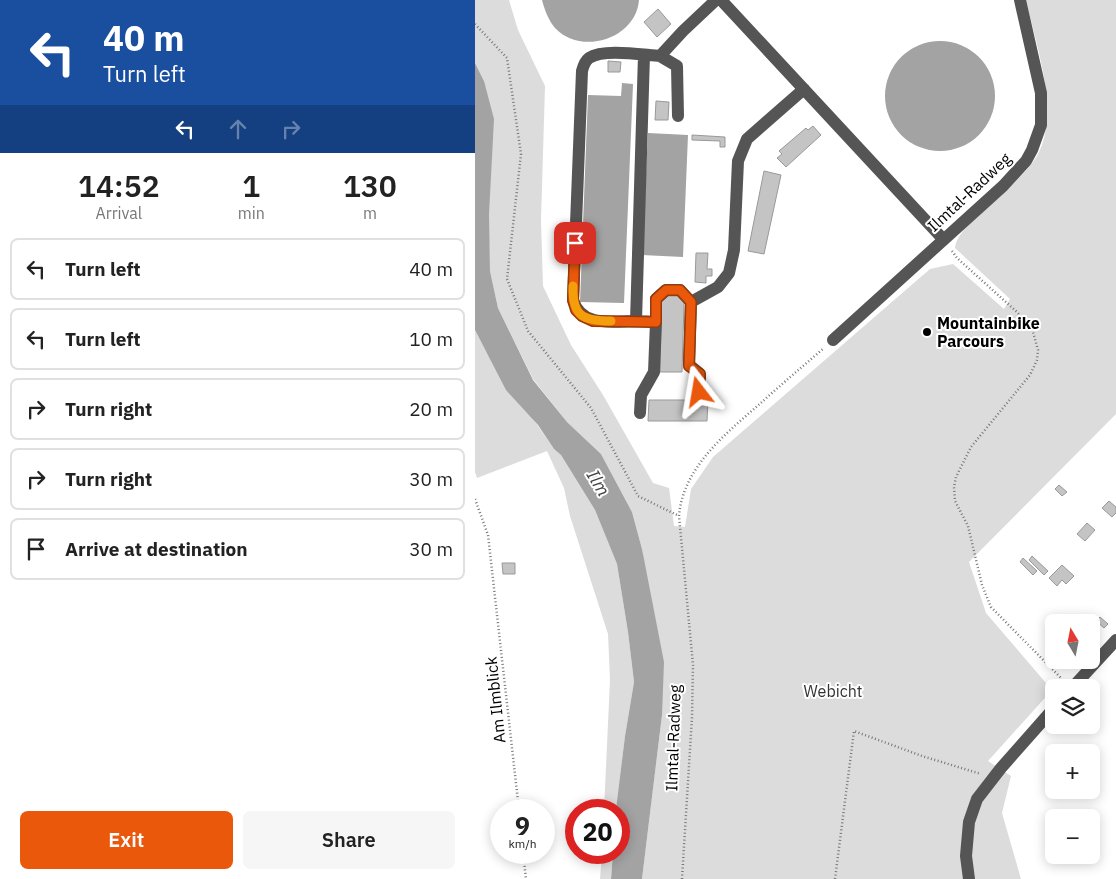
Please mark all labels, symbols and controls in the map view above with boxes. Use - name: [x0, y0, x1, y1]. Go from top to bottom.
- text: 40 m: [103, 15, 185, 61]
- icon: left: [20, 20, 85, 85]
- text: Turn left: [103, 59, 186, 88]
- icon: left: [171, 115, 199, 143]
- icon: ahead: [224, 115, 252, 143]
- icon: right: [277, 115, 305, 143]
- street label: Ilmtal-Radweg: [923, 148, 1015, 236]
- text: 14:52: [78, 166, 160, 205]
- text: 1: [242, 166, 260, 205]
- text: 130: [343, 166, 397, 205]
- text: Arrival: [96, 203, 142, 223]
- text: min: [238, 203, 265, 223]
- text: m: [363, 203, 377, 223]
- pin: [554, 222, 596, 264]
- icon: arrive: [561, 229, 589, 257]
- icon: left: [22, 255, 50, 283]
- text: Turn left: [65, 257, 141, 281]
- text: 40 m: [409, 257, 453, 281]
- place label: Mountainbike Parcours: [937, 313, 1040, 351]
- icon: left: [22, 325, 50, 353]
- marker: Mountainbike Parcours: [921, 326, 933, 338]
- text: Turn left: [65, 327, 141, 351]
- text: 10 m: [409, 327, 453, 351]
- position arrow: [672, 365, 724, 417]
- icon: right: [22, 395, 50, 423]
- text: Turn right: [65, 397, 152, 421]
- text: 20 m: [409, 397, 453, 421]
- icon: right: [22, 465, 50, 493]
- water label: Ilm: [582, 465, 615, 500]
- text: Turn right: [65, 467, 152, 491]
- text: 30 m: [409, 467, 453, 491]
- icon: arrive: [22, 535, 50, 563]
- text: Arrive at destination: [65, 537, 248, 561]
- text: 30 m: [409, 537, 453, 561]
- north arrow: [1045, 614, 1100, 669]
- map controls: [1045, 614, 1100, 864]
- street label: Am Ilmblick: [480, 655, 509, 744]
- button: layers: [1045, 679, 1100, 734]
- park label: Webicht: [804, 681, 862, 701]
- street label: Ilmtal-Radweg: [661, 684, 685, 792]
- button: +: [1045, 744, 1100, 799]
- speed limit sign: 20: [565, 799, 630, 864]
- text: 9: [515, 809, 530, 842]
- button: −: [1045, 809, 1100, 864]
- button: Exit: [20, 811, 233, 869]
- button: Share: [243, 811, 455, 869]
- text: km/h: [508, 836, 537, 851]

